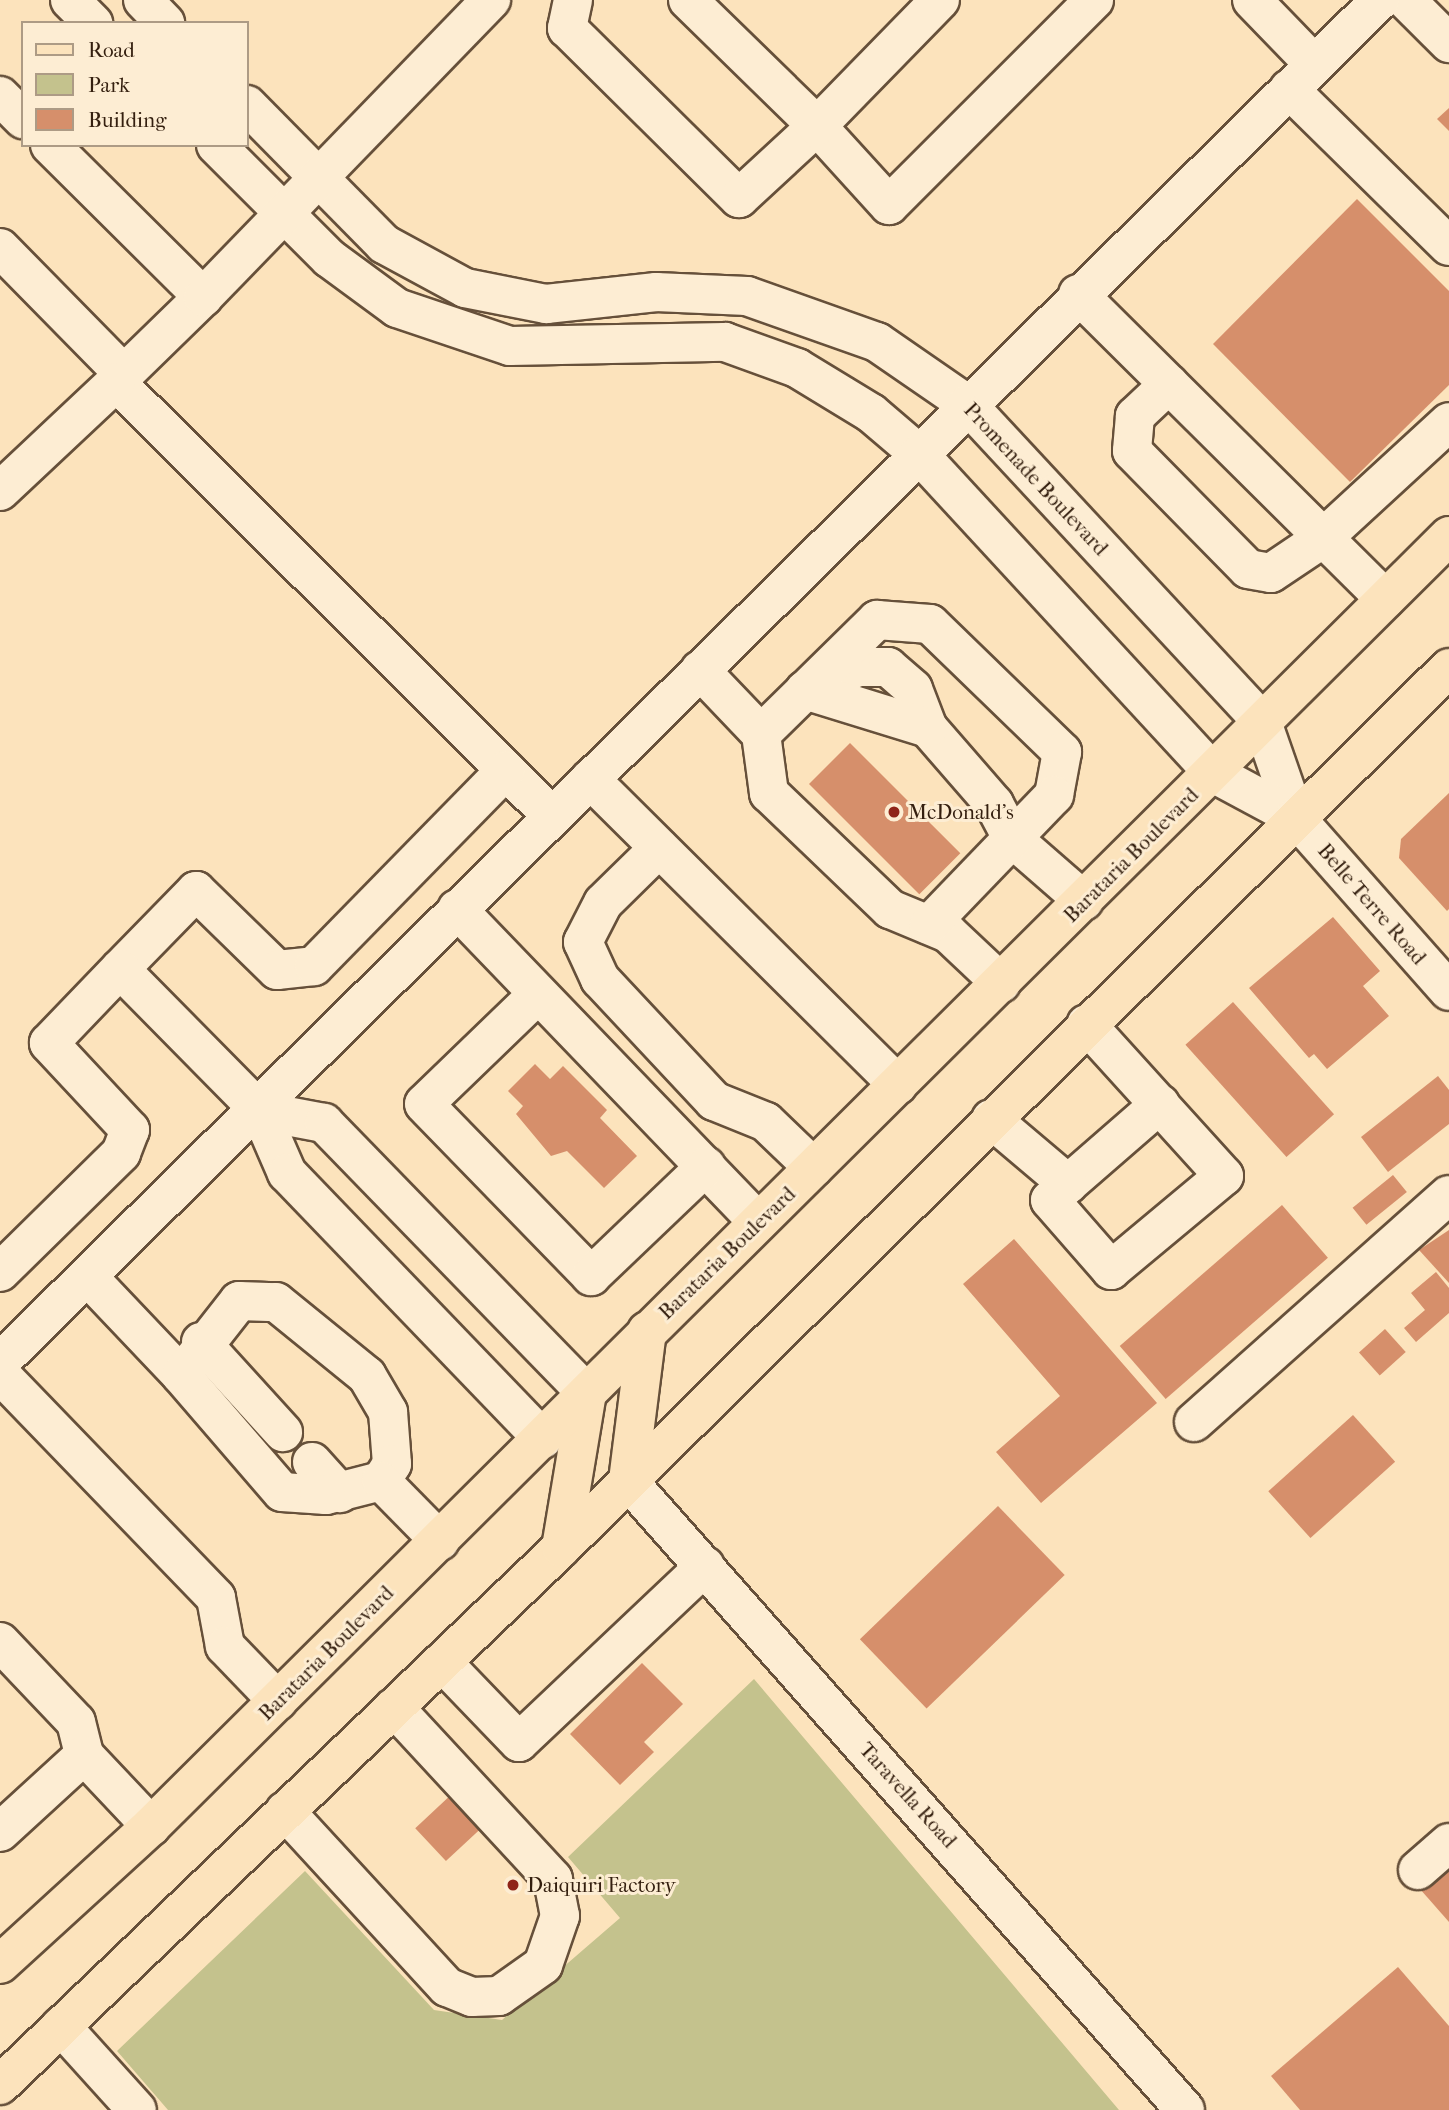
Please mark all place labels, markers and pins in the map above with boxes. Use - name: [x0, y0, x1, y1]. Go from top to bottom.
- place label: McDonald's: [908, 799, 1014, 825]
- marker: McDonald's: [886, 804, 902, 820]
- place label: Daiquiri Factory: [527, 1872, 676, 1898]
- marker: Daiquiri Factory: [505, 1877, 521, 1893]

